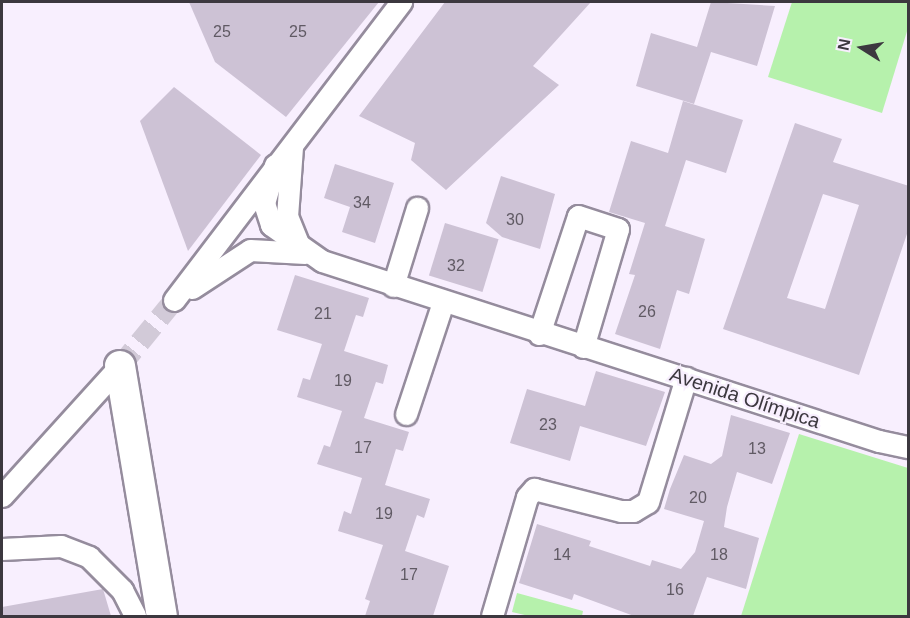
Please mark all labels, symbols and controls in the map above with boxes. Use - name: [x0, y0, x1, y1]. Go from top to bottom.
- north arrow: [832, 18, 892, 78]
- house number: 25: [213, 22, 231, 42]
- house number: 25: [289, 22, 307, 42]
- text: N: [834, 37, 853, 52]
- house number: 34: [353, 193, 371, 213]
- house number: 30: [506, 210, 524, 230]
- house number: 32: [447, 256, 465, 276]
- house number: 26: [638, 302, 656, 322]
- house number: 21: [314, 304, 332, 324]
- street label: Avenida Olímpica: [667, 362, 823, 434]
- house number: 19: [334, 371, 352, 391]
- house number: 23: [539, 415, 557, 435]
- house number: 17: [354, 438, 372, 458]
- house number: 13: [748, 439, 766, 459]
- house number: 20: [689, 488, 707, 508]
- house number: 19: [375, 504, 393, 524]
- house number: 14: [553, 545, 571, 565]
- house number: 18: [710, 545, 728, 565]
- house number: 17: [400, 565, 418, 585]
- house number: 16: [666, 580, 684, 600]

